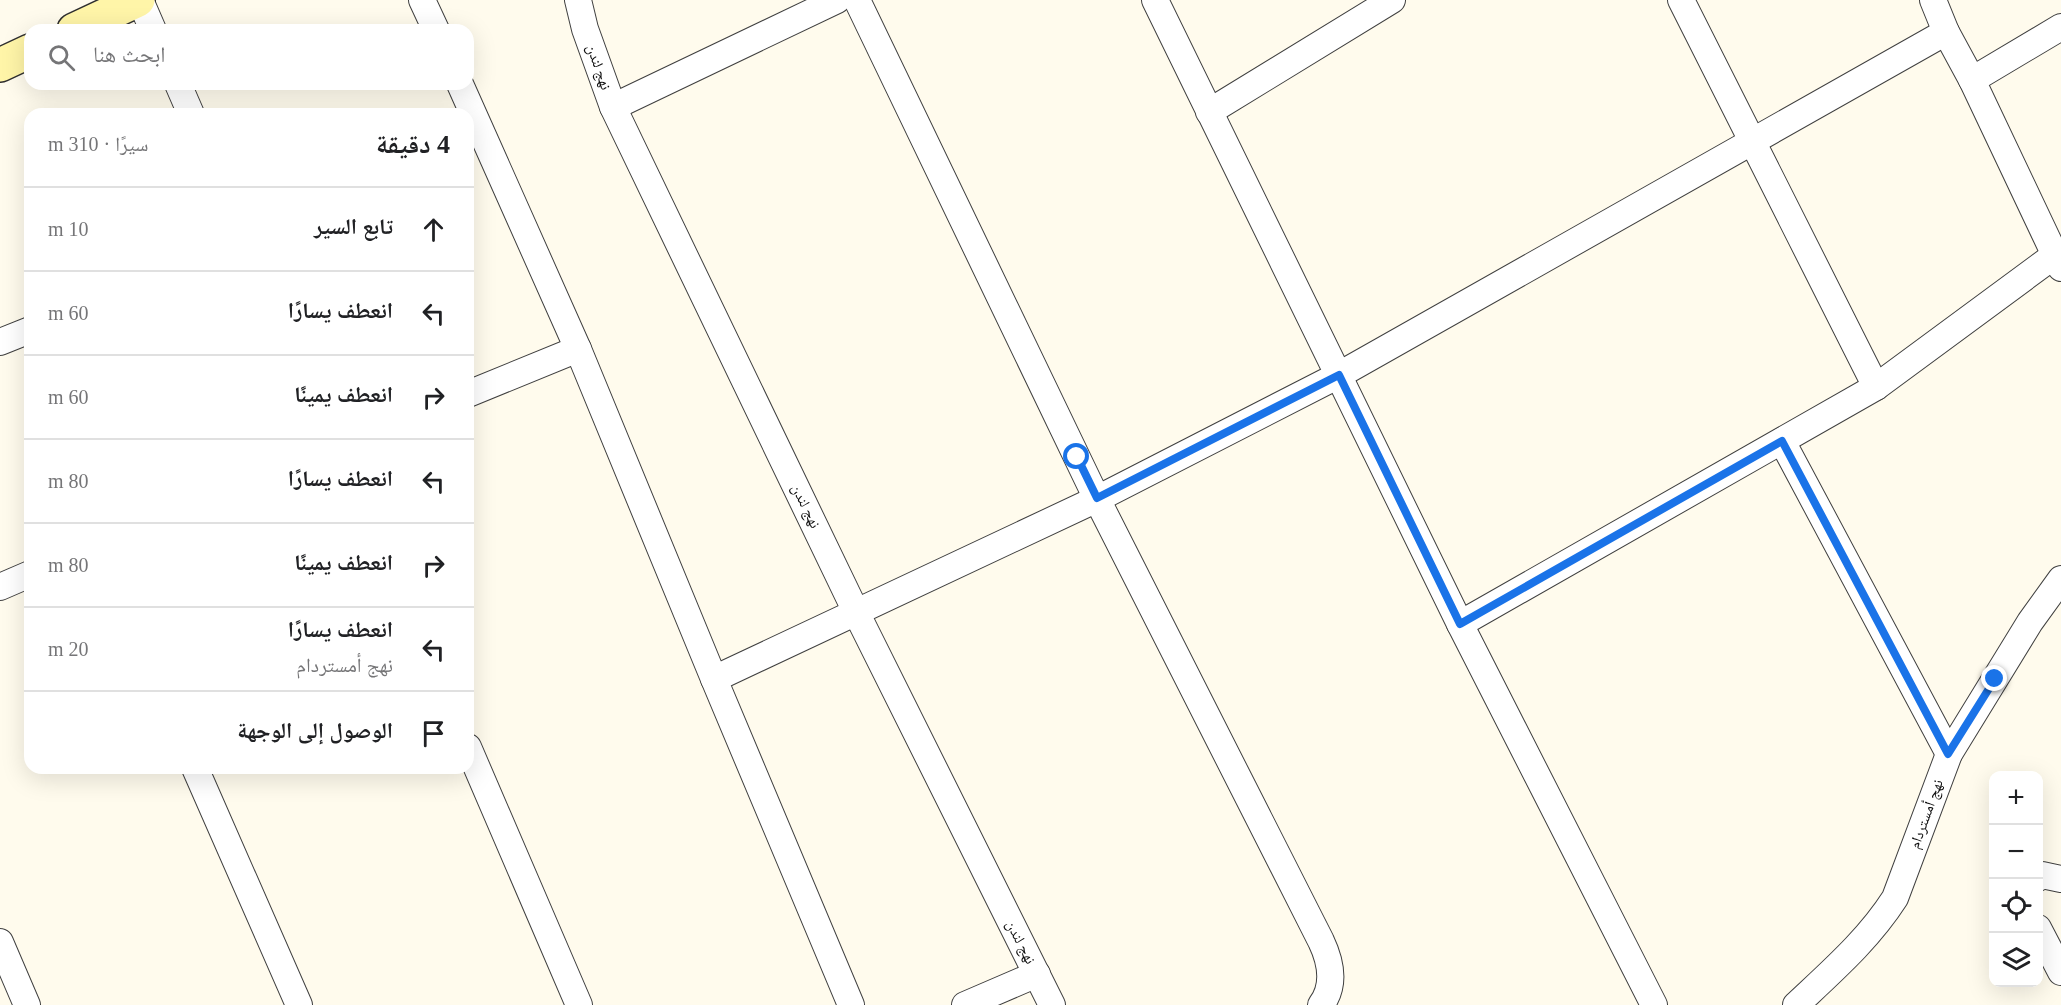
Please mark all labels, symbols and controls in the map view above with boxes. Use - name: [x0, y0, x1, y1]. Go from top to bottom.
- search box: [24, 24, 474, 90]
- icon: search: [45, 41, 78, 74]
- text: ابحث هنا: [93, 42, 166, 67]
- street label: نهج لندن: [582, 42, 614, 92]
- text: 4 دقيقة: [376, 130, 450, 159]
- text: سيرًا · 310 m: [48, 133, 148, 155]
- icon: ahead: [417, 213, 450, 246]
- text: تابع السير: [314, 214, 393, 239]
- text: 10 m: [48, 218, 89, 240]
- icon: left: [417, 297, 450, 330]
- text: انعطف يسارًا: [288, 298, 393, 323]
- text: 60 m: [48, 302, 89, 324]
- icon: right: [417, 381, 450, 414]
- text: انعطف يمينًا: [294, 382, 393, 407]
- text: 60 m: [48, 386, 89, 408]
- route start: [1063, 443, 1089, 469]
- icon: left: [417, 465, 450, 498]
- text: انعطف يسارًا: [288, 466, 393, 491]
- text: 80 m: [48, 470, 89, 492]
- street label: نهج لندن: [787, 481, 824, 532]
- icon: right: [417, 549, 450, 582]
- text: انعطف يمينًا: [294, 550, 393, 575]
- text: 80 m: [48, 554, 89, 576]
- text: انعطف يسارًا: [288, 617, 393, 642]
- icon: left: [417, 633, 450, 666]
- text: 20 m: [48, 638, 89, 660]
- text: نهج أمستردام: [296, 654, 393, 676]
- route end: [1981, 665, 2007, 691]
- icon: arrive: [417, 717, 450, 750]
- text: الوصول إلى الوجهة: [237, 718, 393, 743]
- map controls: [1989, 771, 2043, 987]
- button: +: [1989, 771, 2043, 825]
- street label: نهج أمستردام: [1905, 777, 1948, 851]
- button: −: [1989, 825, 2043, 879]
- button: locate: [1989, 879, 2043, 933]
- street label: نهج لندن: [1001, 917, 1039, 967]
- button: layers: [1989, 933, 2043, 987]

